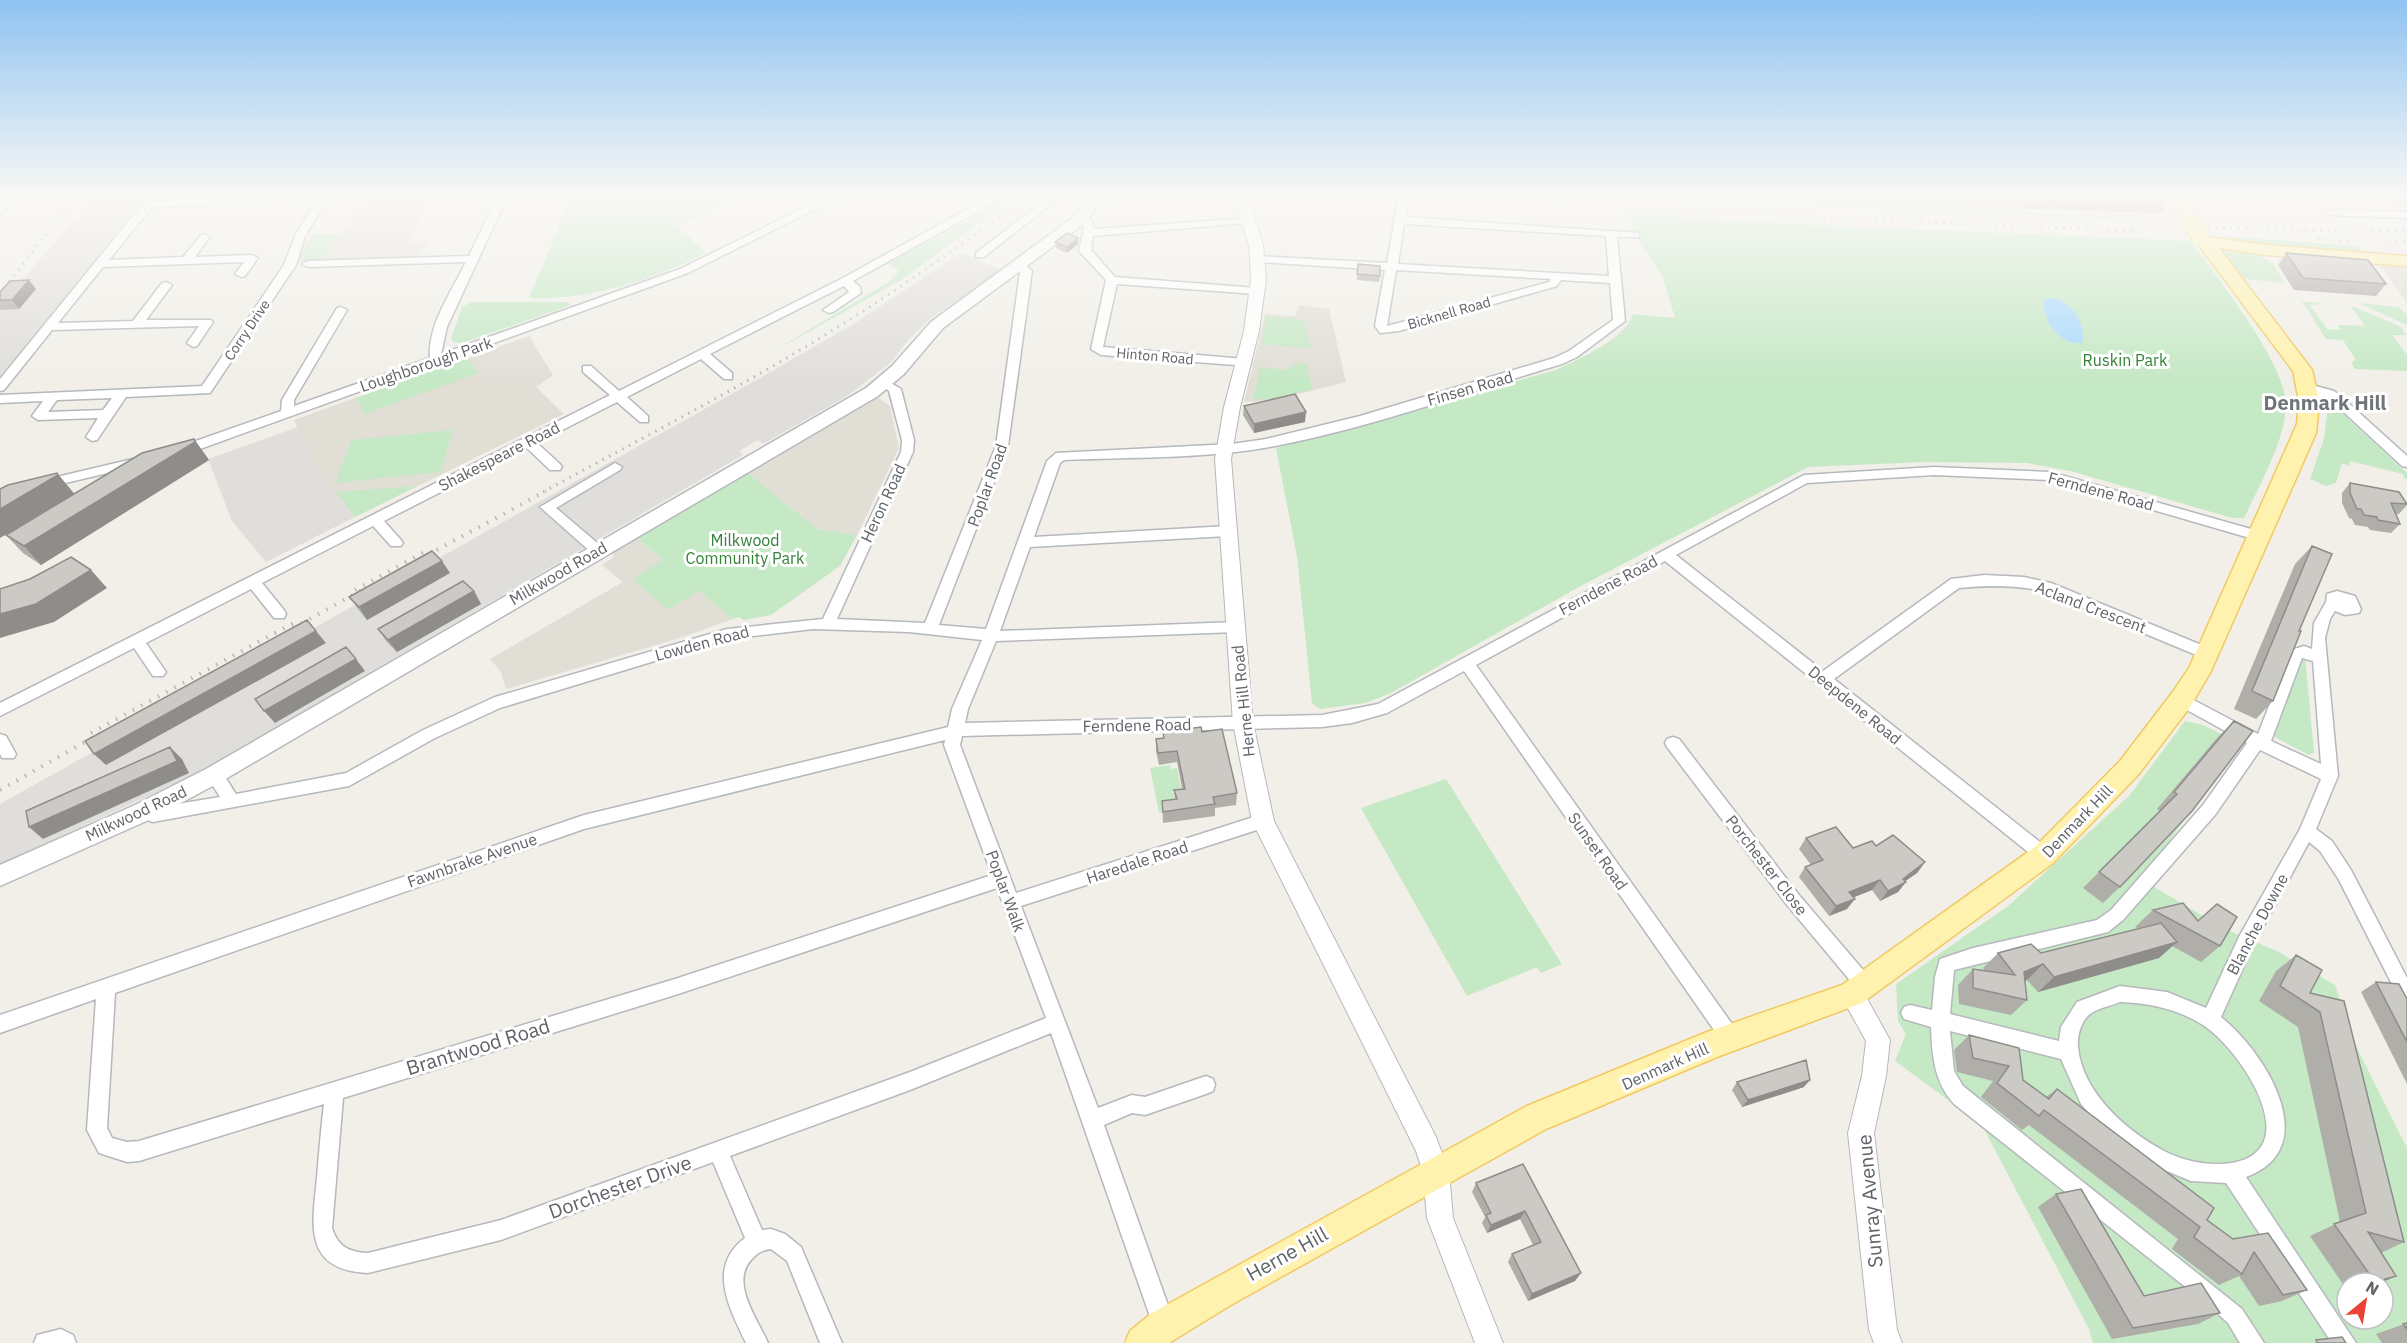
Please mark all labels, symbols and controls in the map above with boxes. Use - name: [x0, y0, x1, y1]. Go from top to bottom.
- street label: Bicknell Road: [1405, 293, 1493, 333]
- street label: Corry Drive: [220, 296, 274, 364]
- street label: Loughborough Park: [357, 332, 496, 396]
- street label: Hinton Road: [1116, 344, 1194, 368]
- park label: Ruskin Park: [2083, 350, 2168, 370]
- street label: Finsen Road: [1425, 366, 1515, 410]
- district label: Denmark Hill: [2264, 389, 2386, 416]
- street label: Shakespeare Road: [435, 417, 563, 495]
- street label: Poplar Road: [963, 441, 1011, 529]
- street label: Heron Road: [856, 460, 910, 546]
- street label: Ferndene Road: [2046, 467, 2156, 515]
- park label: Milkwood Community Park: [686, 530, 805, 568]
- street label: Milkwood Road: [505, 537, 611, 609]
- street label: Ferndene Road: [1555, 551, 1661, 619]
- street label: Acland Crescent: [2033, 577, 2149, 637]
- street label: Lowden Road: [653, 621, 751, 665]
- street label: Herne Hill Road: [1227, 644, 1259, 758]
- street label: Deepdene Road: [1804, 661, 1906, 749]
- street label: Ferndene Road: [1082, 714, 1192, 736]
- street label: Milkwood Road: [82, 781, 190, 845]
- street label: Denmark Hill: [2037, 781, 2117, 861]
- street label: Sunset Road: [1564, 808, 1632, 894]
- street label: Porchester Close: [1722, 811, 1812, 919]
- street label: Fawnbrake Avenue: [404, 828, 540, 892]
- street label: Haredale Road: [1084, 836, 1190, 888]
- street label: Poplar Walk: [982, 847, 1030, 935]
- street label: Blanche Downe: [2222, 870, 2292, 978]
- street label: Brantwood Road: [402, 1012, 553, 1081]
- street label: Denmark Hill: [1618, 1038, 1712, 1094]
- street label: Sunray Avenue: [1850, 1133, 1889, 1269]
- street label: Dorchester Drive: [545, 1148, 695, 1225]
- street label: Herne Hill: [1241, 1220, 1332, 1287]
- north arrow: [2335, 1271, 2395, 1331]
- text: N: [2362, 1276, 2383, 1300]

